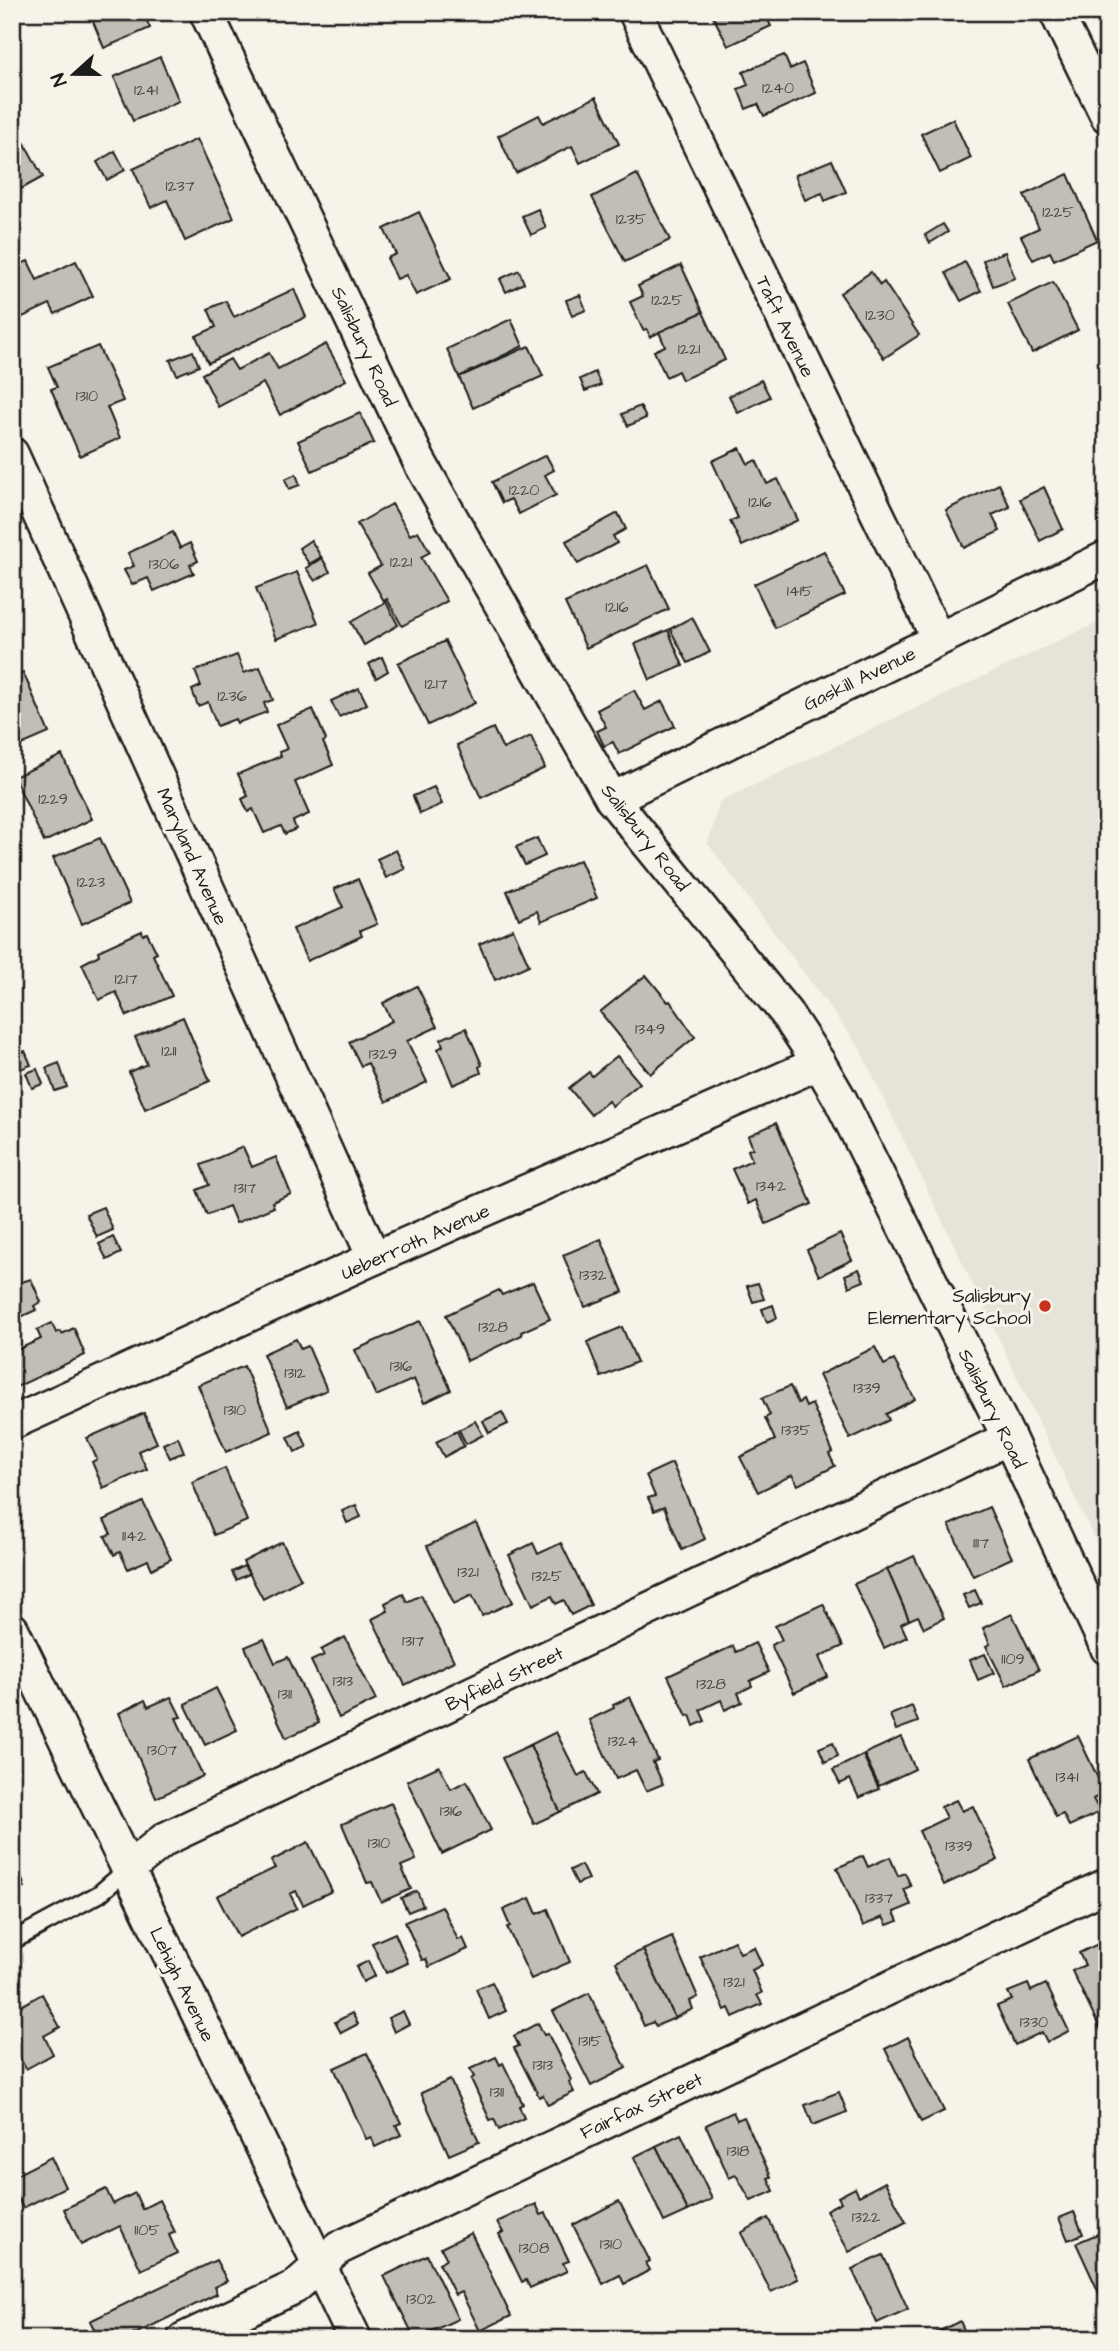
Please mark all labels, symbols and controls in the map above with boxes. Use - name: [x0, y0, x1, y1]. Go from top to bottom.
- north arrow: [38, 38, 108, 108]
- text: N: [45, 69, 74, 90]
- house number: 1240: [762, 77, 794, 99]
- house number: 1241: [134, 79, 158, 101]
- house number: 1237: [165, 175, 195, 197]
- house number: 1225: [1042, 201, 1075, 223]
- house number: 1235: [616, 208, 647, 230]
- street label: Taft Avenue: [748, 271, 821, 382]
- street label: Salisbury Road: [323, 282, 403, 412]
- house number: 1225: [651, 289, 684, 311]
- house number: 1230: [865, 304, 895, 326]
- house number: 1221: [678, 338, 700, 360]
- house number: 1310: [76, 385, 98, 407]
- house number: 1220: [509, 479, 539, 501]
- house number: 1216: [748, 491, 772, 513]
- house number: 1221: [390, 551, 412, 573]
- house number: 1306: [149, 553, 179, 575]
- house number: 1415: [787, 580, 814, 602]
- house number: 1216: [605, 596, 629, 618]
- street label: Gaskill Avenue: [799, 640, 921, 718]
- house number: 1217: [424, 673, 448, 695]
- house number: 1236: [217, 685, 247, 707]
- street label: Salisbury Road: [593, 778, 696, 898]
- street label: Maryland Avenue: [148, 784, 234, 930]
- house number: 1229: [38, 788, 68, 810]
- house number: 1223: [77, 871, 105, 893]
- house number: 1217: [114, 968, 138, 990]
- house number: 1349: [635, 1018, 665, 1040]
- house number: 1211: [161, 1040, 177, 1062]
- house number: 1329: [369, 1043, 397, 1065]
- house number: 1342: [756, 1175, 786, 1197]
- house number: 1317: [234, 1177, 256, 1199]
- street label: Ueberroth Avenue: [337, 1198, 494, 1287]
- house number: 1332: [579, 1264, 607, 1286]
- place label: Salisbury Elementary School: [868, 1283, 1032, 1333]
- marker: Salisbury Elementary School: [1037, 1298, 1053, 1314]
- house number: 1328: [478, 1316, 508, 1338]
- street label: Salisbury Road: [950, 1344, 1032, 1474]
- house number: 1316: [390, 1355, 412, 1377]
- house number: 1312: [284, 1362, 306, 1384]
- house number: 1339: [853, 1377, 881, 1399]
- house number: 1310: [224, 1399, 246, 1421]
- house number: 1335: [781, 1419, 812, 1441]
- house number: 1142: [122, 1525, 146, 1547]
- house number: 1117: [973, 1532, 989, 1554]
- house number: 1321: [457, 1561, 479, 1583]
- house number: 1325: [532, 1565, 563, 1587]
- house number: 1317: [402, 1630, 424, 1652]
- street label: Byfield Street: [441, 1640, 569, 1719]
- house number: 1109: [1001, 1648, 1025, 1670]
- house number: 1313: [333, 1670, 353, 1692]
- house number: 1328: [696, 1673, 726, 1695]
- house number: 1311: [278, 1683, 292, 1705]
- house number: 1324: [608, 1730, 638, 1752]
- house number: 1307: [147, 1739, 177, 1761]
- house number: 1341: [1055, 1766, 1079, 1788]
- house number: 1316: [440, 1800, 462, 1822]
- house number: 1310: [368, 1832, 390, 1854]
- house number: 1339: [945, 1835, 973, 1857]
- house number: 1337: [865, 1887, 893, 1909]
- street label: Lehigh Avenue: [141, 1923, 221, 2047]
- house number: 1321: [723, 1971, 745, 1993]
- house number: 1330: [1020, 2011, 1048, 2033]
- house number: 1315: [578, 2030, 602, 2052]
- house number: 1313: [533, 2054, 553, 2076]
- street label: Fairfax Street: [576, 2066, 708, 2147]
- house number: 1311: [490, 2081, 504, 2103]
- house number: 1318: [727, 2140, 749, 2162]
- house number: 1322: [852, 2206, 880, 2228]
- house number: 1105: [134, 2219, 160, 2241]
- house number: 1310: [600, 2233, 622, 2255]
- house number: 1308: [519, 2237, 549, 2259]
- house number: 1302: [406, 2288, 436, 2310]

